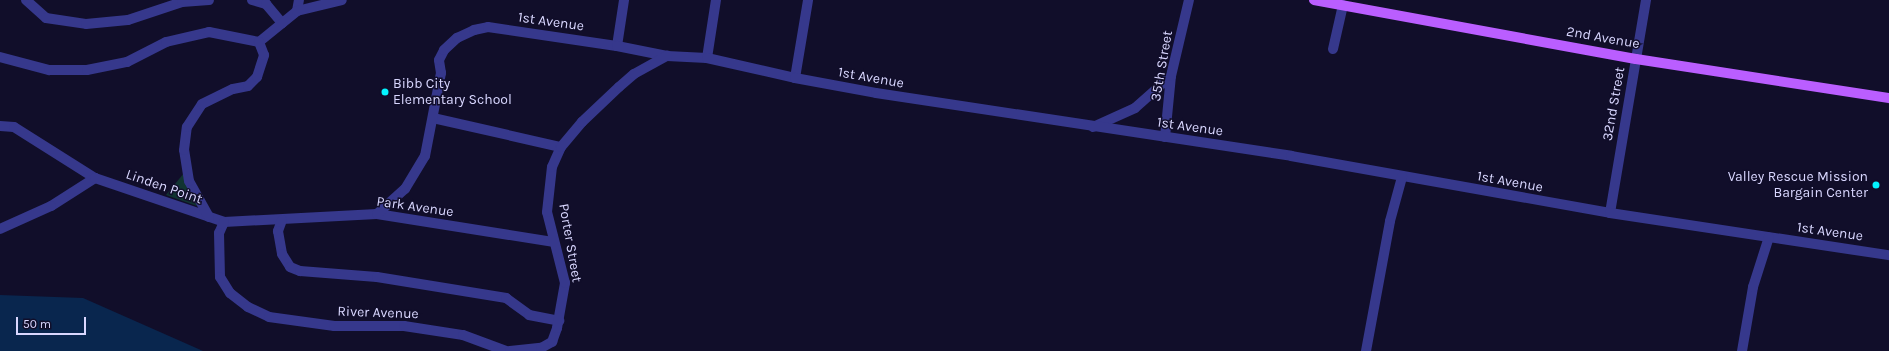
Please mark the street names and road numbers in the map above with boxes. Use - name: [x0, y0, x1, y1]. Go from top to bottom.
- street label: 1st Avenue: [517, 9, 585, 35]
- street label: 2nd Avenue: [1565, 23, 1641, 53]
- street label: 35th Street: [1148, 29, 1176, 103]
- street label: 1st Avenue: [837, 64, 905, 92]
- street label: 32nd Street: [1599, 66, 1629, 142]
- street label: 1st Avenue: [1156, 114, 1224, 140]
- street label: Linden Point: [124, 166, 204, 208]
- street label: 1st Avenue: [1476, 168, 1544, 196]
- street label: Park Avenue: [375, 193, 455, 221]
- street label: Porter Street: [555, 202, 585, 284]
- street label: 1st Avenue: [1796, 219, 1864, 245]
- street label: River Avenue: [337, 303, 419, 323]

